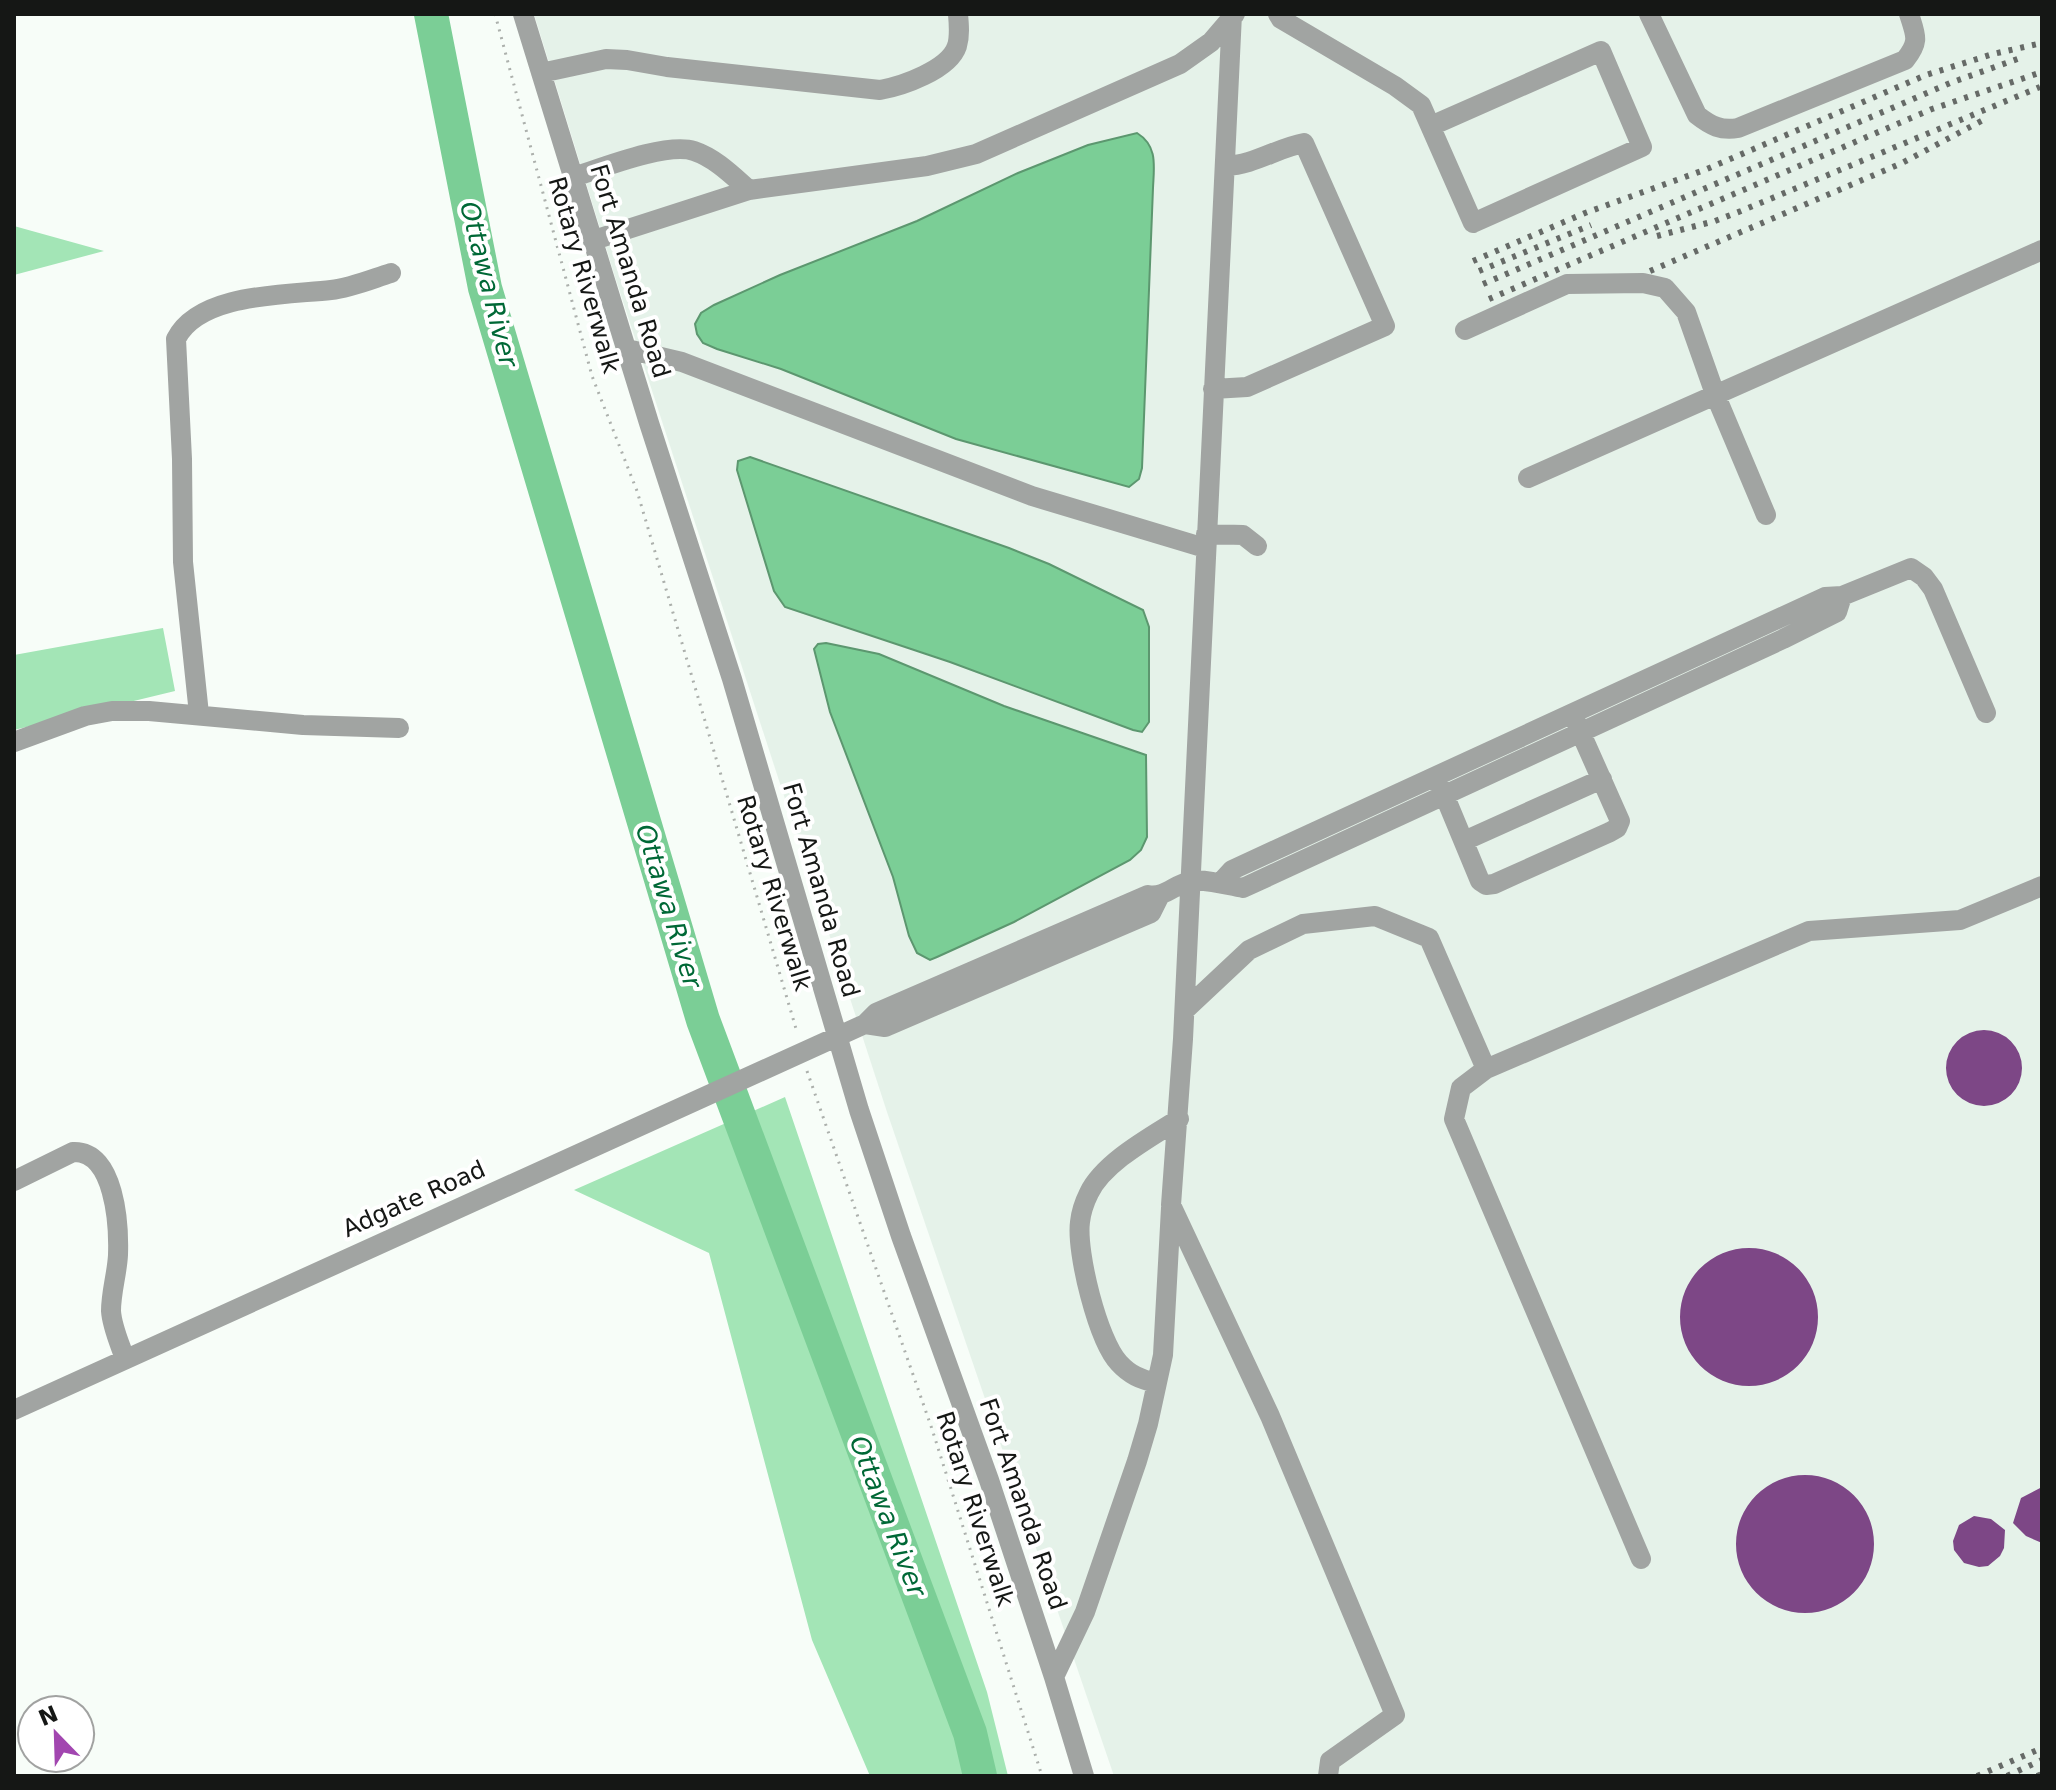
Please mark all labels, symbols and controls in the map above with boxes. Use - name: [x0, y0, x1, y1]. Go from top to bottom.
- street label: Fort Amanda Road: [584, 161, 676, 381]
- street label: Rotary Riverwalk: [543, 173, 625, 377]
- water label: Ottawa River: [454, 198, 525, 372]
- street label: Fort Amanda Road: [777, 779, 865, 1001]
- street label: Rotary Riverwalk: [731, 792, 817, 994]
- water label: Ottawa River: [630, 821, 709, 994]
- street label: Adgate Road: [338, 1155, 490, 1243]
- street label: Fort Amanda Road: [974, 1394, 1072, 1614]
- street label: Rotary Riverwalk: [930, 1408, 1020, 1610]
- water label: Ottawa River: [844, 1431, 933, 1603]
- north arrow: [16, 1694, 96, 1774]
- text: N: [35, 1701, 62, 1731]

